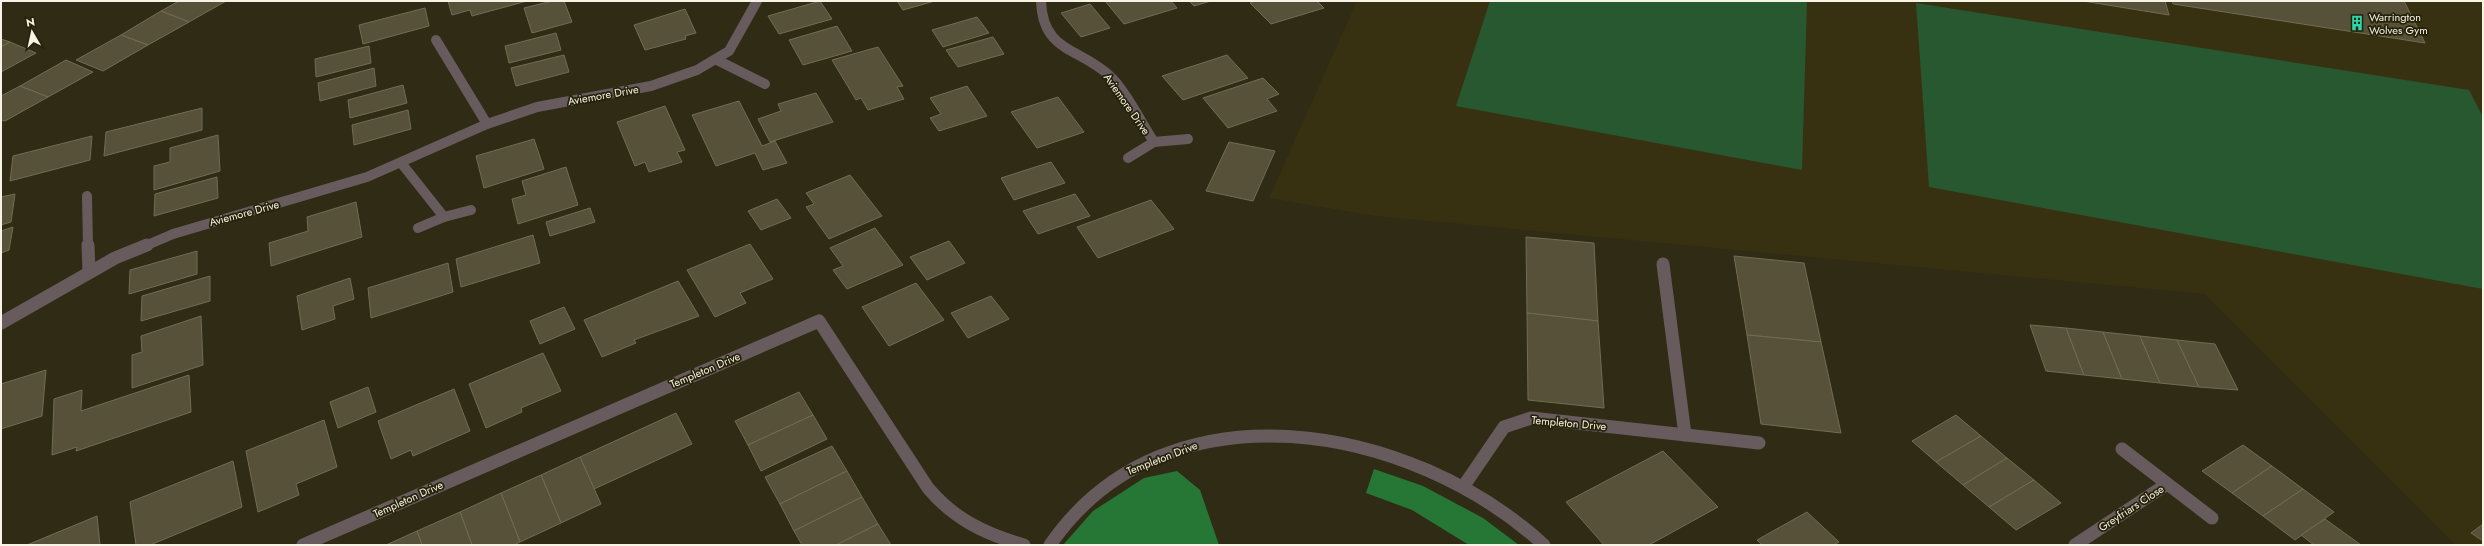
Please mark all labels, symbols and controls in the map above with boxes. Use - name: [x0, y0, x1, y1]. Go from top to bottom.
- place label: Warrington Wolves Gym: [2369, 9, 2428, 38]
- north arrow: [12, 12, 52, 52]
- text: N: [25, 14, 36, 31]
- building icon: Warrington Wolves Gym: [2348, 14, 2366, 32]
- street label: Aviemore Drive: [1100, 70, 1154, 138]
- street label: Aviemore Drive: [566, 81, 640, 109]
- street label: Aviemore Drive: [207, 196, 281, 230]
- street label: Templeton Drive: [667, 348, 743, 392]
- street label: Templeton Drive: [1531, 412, 1607, 434]
- street label: Templeton Drive: [1124, 437, 1200, 479]
- street label: Templeton Drive: [371, 476, 446, 522]
- street label: Greyfriars Close: [2095, 481, 2167, 535]

